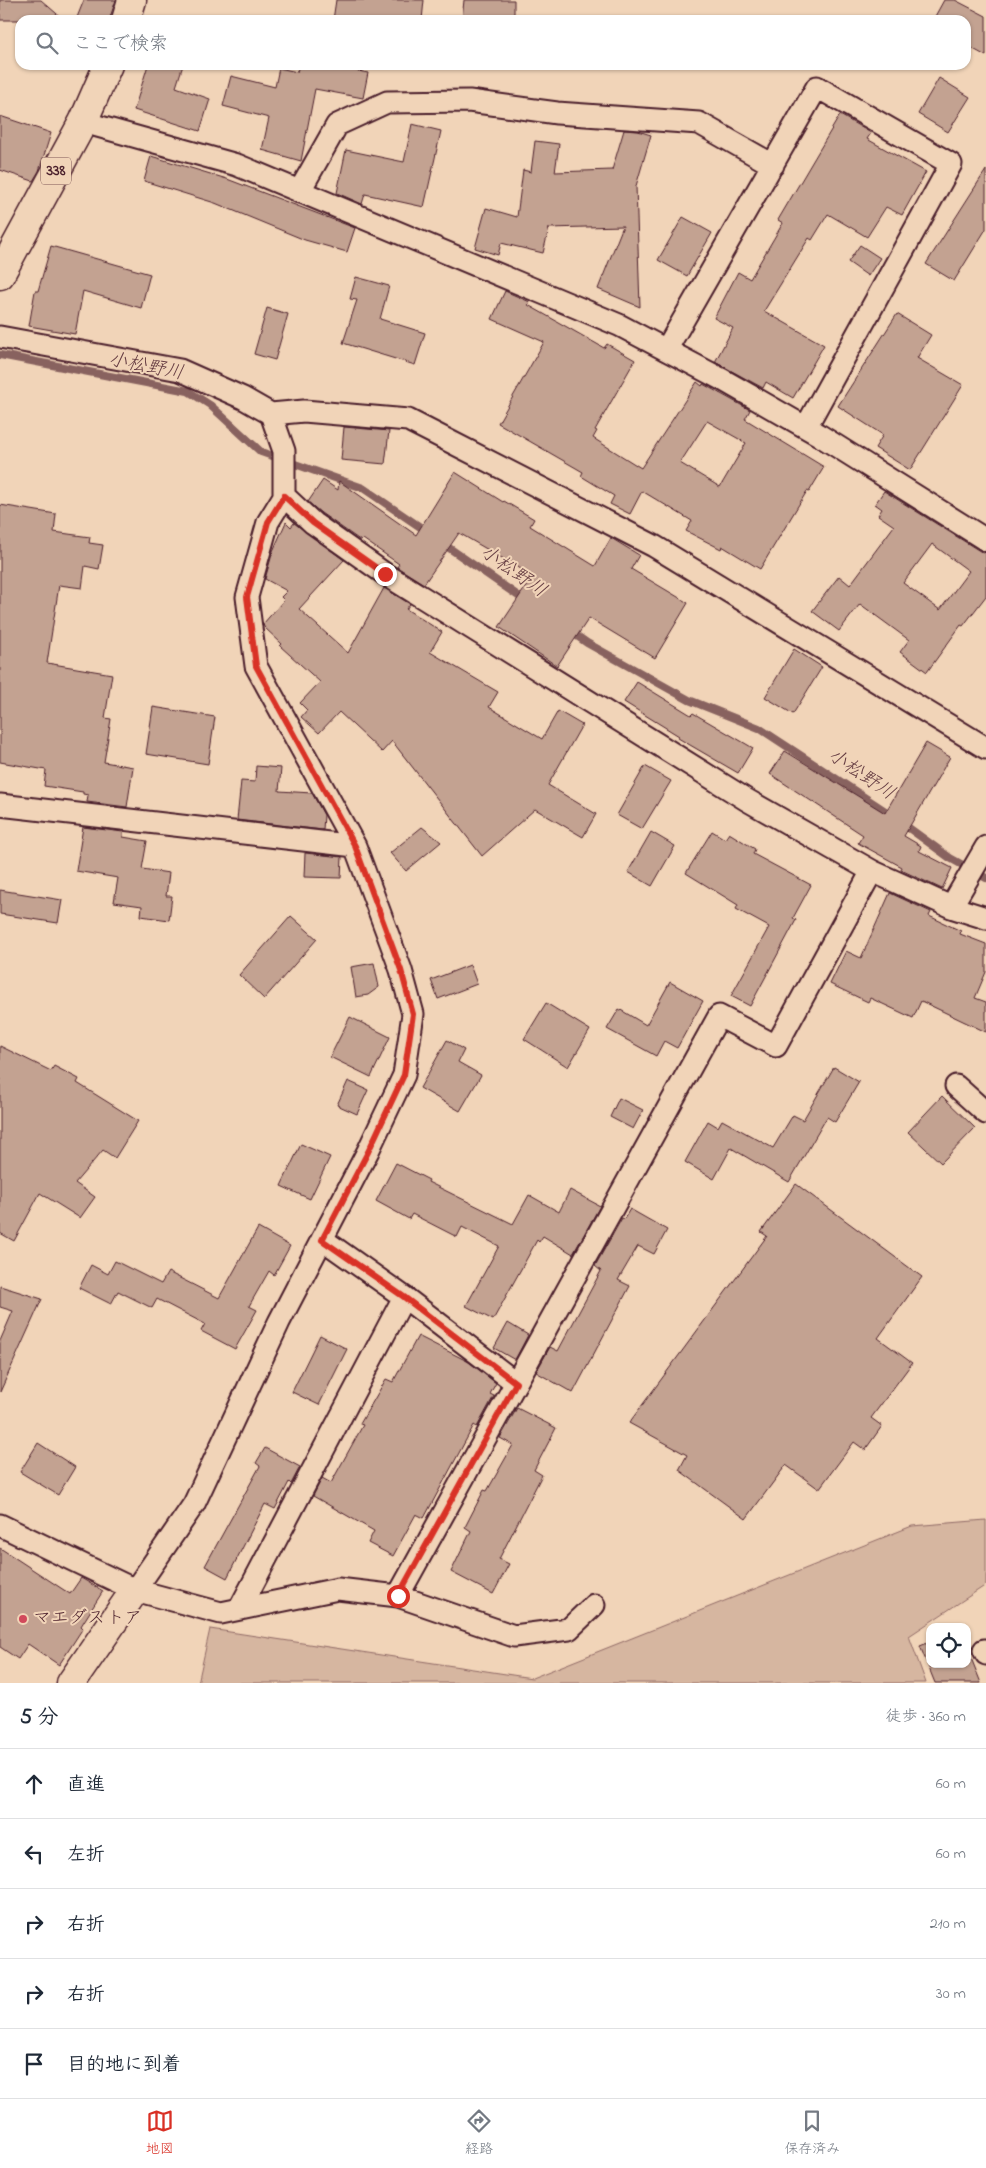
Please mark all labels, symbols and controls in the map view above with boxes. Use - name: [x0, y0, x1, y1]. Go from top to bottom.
- search box: [15, 15, 971, 70]
- icon: search: [33, 29, 61, 57]
- text: ここで検索: [73, 31, 168, 58]
- road number: 338: [41, 158, 71, 185]
- water label: 小松野川: [106, 346, 186, 388]
- water label: 小松野川: [474, 539, 552, 605]
- route end: [374, 563, 397, 586]
- water label: 小松野川: [822, 743, 900, 807]
- route start: [387, 1585, 410, 1608]
- place label: マエダストア: [33, 1606, 142, 1632]
- marker: マエダストア: [17, 1613, 29, 1625]
- map controls: [926, 1623, 971, 1668]
- button: locate: [926, 1623, 971, 1668]
- text: 5 分: [20, 1703, 58, 1733]
- text: 徒歩 · 360 m: [886, 1705, 966, 1729]
- icon: ahead: [20, 1770, 48, 1798]
- text: 直進: [67, 1772, 105, 1799]
- text: 60 m: [936, 1772, 966, 1796]
- icon: left: [20, 1840, 48, 1868]
- text: 左折: [67, 1842, 105, 1869]
- text: 60 m: [936, 1842, 966, 1866]
- icon: right: [20, 1910, 48, 1938]
- text: 右折: [67, 1912, 105, 1939]
- text: 210 m: [930, 1912, 966, 1936]
- icon: right: [20, 1980, 48, 2008]
- text: 右折: [67, 1982, 105, 2009]
- text: 30 m: [936, 1982, 966, 2006]
- icon: arrive: [20, 2050, 48, 2078]
- text: 目的地に到着: [67, 2052, 181, 2079]
- tab: 地図: [146, 2107, 174, 2160]
- tab: 経路: [465, 2107, 493, 2160]
- tab: 保存済み: [784, 2107, 840, 2160]

